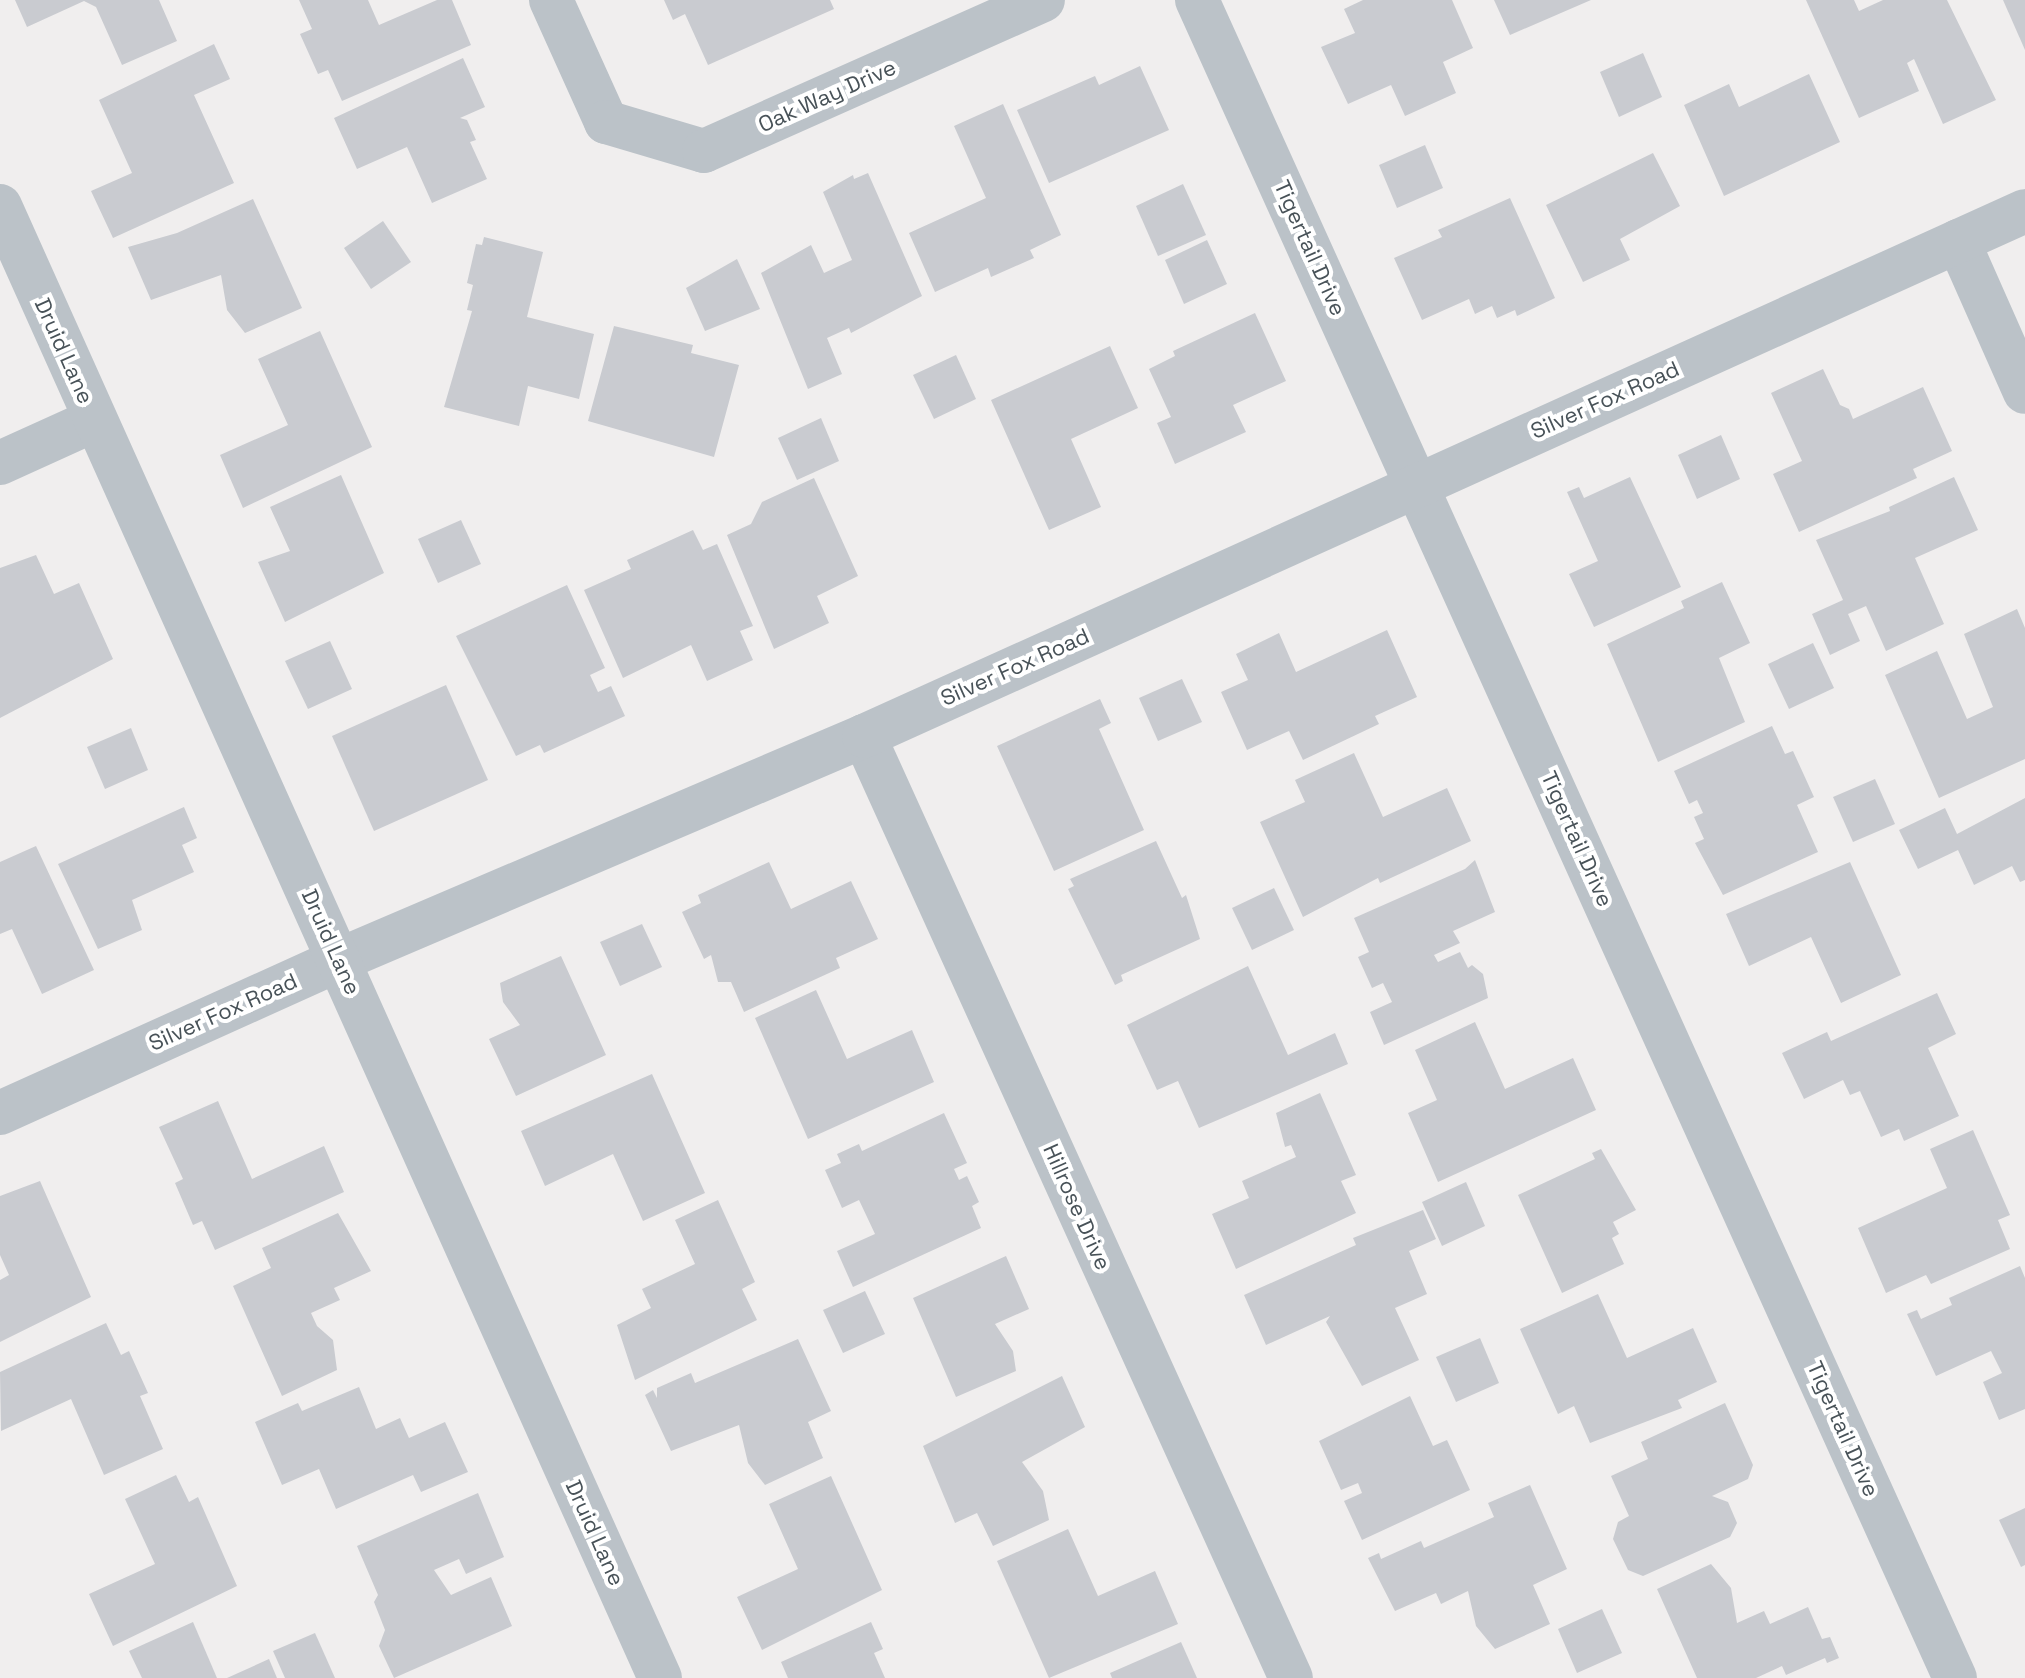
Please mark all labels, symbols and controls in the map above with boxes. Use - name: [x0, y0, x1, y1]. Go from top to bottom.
- street label: Oak Way Drive: [754, 54, 900, 138]
- street label: Tigertail Drive: [1268, 176, 1352, 320]
- street label: Druid Lane: [29, 294, 99, 408]
- street label: Silver Fox Road: [1527, 355, 1683, 445]
- street label: Silver Fox Road: [937, 622, 1093, 712]
- street label: Tigertail Drive: [1535, 767, 1619, 911]
- street label: Druid Lane: [296, 885, 366, 999]
- street label: Silver Fox Road: [145, 967, 301, 1057]
- street label: Hillrose Drive: [1037, 1140, 1117, 1274]
- street label: Tigertail Drive: [1801, 1357, 1885, 1501]
- street label: Druid Lane: [560, 1476, 630, 1590]

